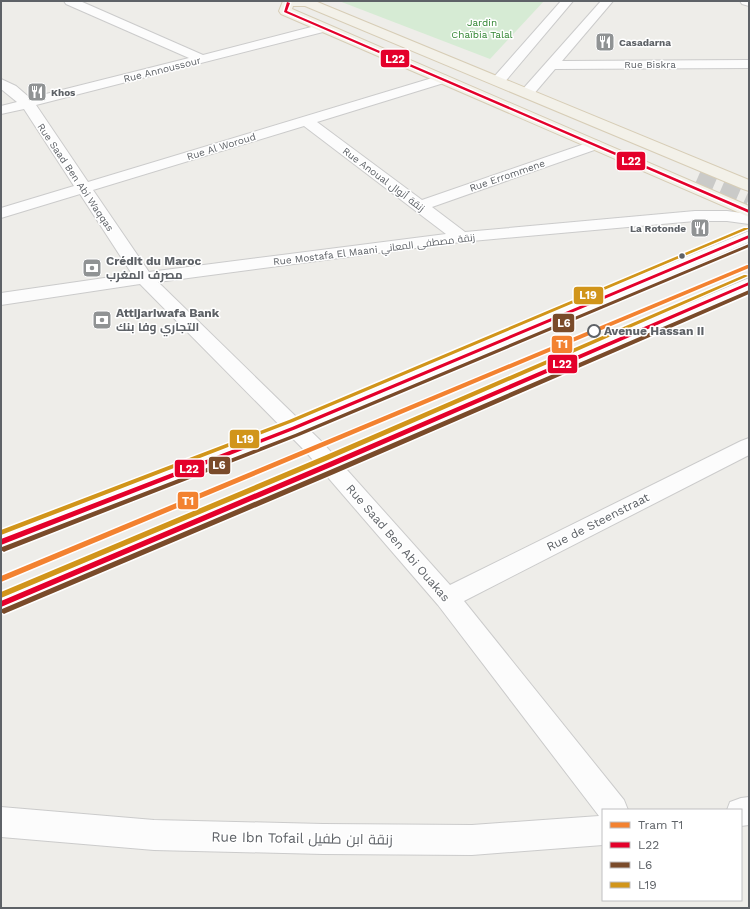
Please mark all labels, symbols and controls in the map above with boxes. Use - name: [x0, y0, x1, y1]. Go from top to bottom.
- park label: Jardin Chaïbia Talal: [451, 17, 513, 40]
- restaurant icon: Casadarna: [594, 31, 616, 53]
- place label: Casadarna: [619, 37, 671, 48]
- line badge: L22: [380, 49, 410, 68]
- text: L22: [385, 53, 405, 66]
- street label: Rue Annoussour: [122, 55, 202, 84]
- street label: Rue Biskra: [624, 59, 676, 70]
- restaurant icon: Khos: [26, 81, 48, 103]
- place label: Khos: [51, 87, 76, 98]
- street label: Rue Saad Ben Abi Waqqas: [35, 121, 116, 233]
- street label: Rue Al Woroud: [185, 131, 257, 162]
- street label: Rue Anoual زنقة أنوال: [340, 144, 427, 215]
- line badge: L22: [616, 151, 646, 171]
- text: L22: [621, 155, 641, 168]
- street label: Rue Errommene: [468, 157, 547, 194]
- restaurant icon: La Rotonde: [689, 217, 711, 239]
- place label: La Rotonde: [630, 223, 686, 234]
- street label: Rue Mostafa El Maani زنقة مصطفى المعاني: [272, 232, 476, 269]
- unlabelled marker: [677, 251, 687, 261]
- place label: Crédit du Maroc مصرف المغرب: [106, 254, 201, 283]
- bank icon: Crédit du Maroc مصرف المغرب: [81, 257, 103, 279]
- line badge: L19: [573, 286, 604, 305]
- text: L19: [579, 289, 597, 302]
- place label: Attijariwafa Bank التجاري وفا بنك: [116, 306, 220, 337]
- bank icon: Attijariwafa Bank التجاري وفا بنك: [91, 309, 113, 331]
- line badge: L6: [552, 313, 575, 333]
- text: L6: [557, 317, 571, 330]
- marker: Avenue Hassan II: [587, 324, 601, 338]
- place label: Avenue Hassan II: [604, 324, 704, 338]
- line badge: T1: [551, 335, 573, 354]
- text: T1: [556, 338, 568, 351]
- line badge: L22: [547, 354, 578, 374]
- text: L22: [552, 358, 572, 371]
- line badge: L19: [229, 429, 260, 449]
- text: L19: [236, 433, 254, 446]
- line badge: L6: [208, 456, 231, 475]
- line badge: L22: [174, 459, 205, 478]
- text: L6: [212, 459, 226, 472]
- text: L22: [179, 463, 199, 476]
- street label: Rue Saad Ben Abi Ouakas: [343, 482, 453, 604]
- street label: Rue de Steenstraat: [544, 490, 652, 554]
- line badge: T1: [177, 491, 199, 510]
- text: T1: [182, 495, 194, 508]
- legend: [602, 809, 742, 901]
- text: Tram T1: [638, 818, 683, 832]
- street label: Rue Ibn Tofail زنقة ابن طفيل: [211, 828, 393, 848]
- text: L22: [638, 838, 659, 852]
- text: L6: [638, 858, 652, 872]
- text: L19: [638, 878, 657, 892]

